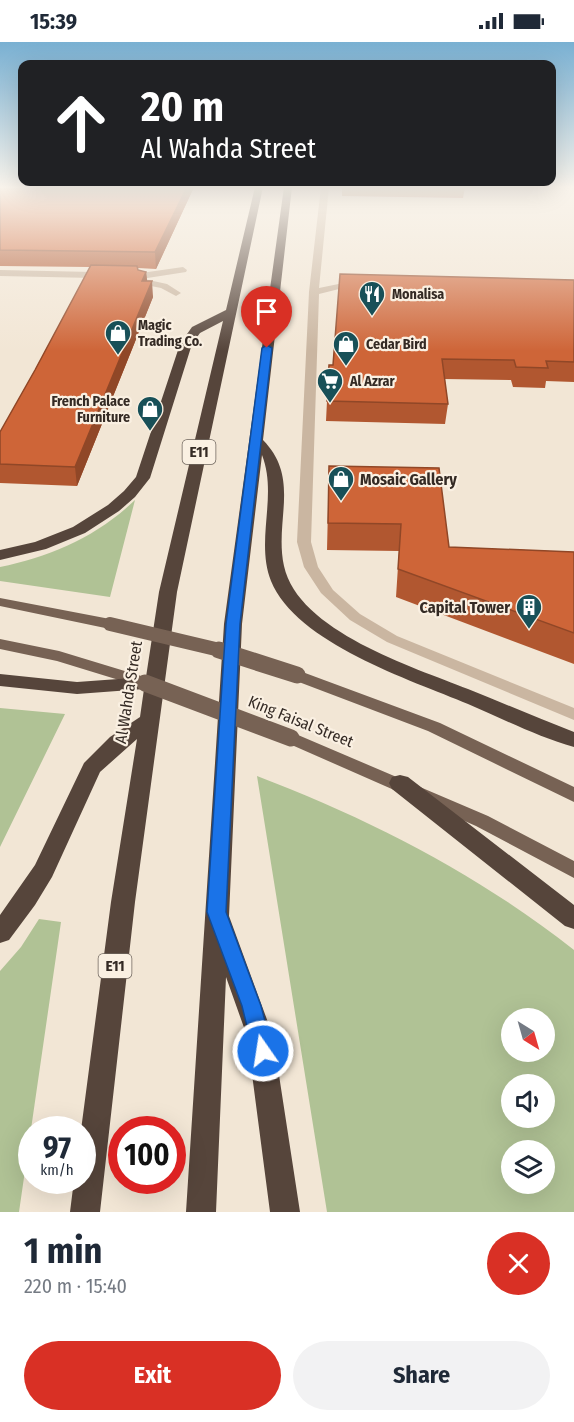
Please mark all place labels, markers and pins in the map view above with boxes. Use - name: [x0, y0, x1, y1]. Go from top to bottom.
- restaurant icon: Monalisa: [357, 279, 387, 317]
- pin: [241, 286, 292, 348]
- place label: Monalisa: [392, 286, 444, 303]
- place label: Magic Trading Co.: [138, 317, 202, 350]
- shop icon: Magic Trading Co.: [103, 318, 133, 356]
- shop icon: Cedar Bird: [331, 329, 361, 367]
- place label: Cedar Bird: [366, 336, 427, 353]
- supermarket icon: Al Azrar: [315, 366, 345, 404]
- place label: Al Azrar: [349, 373, 395, 390]
- place label: French Palace Furniture: [51, 393, 130, 426]
- shop icon: French Palace Furniture: [135, 394, 165, 432]
- shop icon: Mosaic Gallery: [326, 464, 356, 502]
- place label: Mosaic Gallery: [360, 470, 457, 489]
- building icon: Capital Tower: [514, 592, 544, 630]
- place label: Capital Tower: [420, 598, 510, 617]

